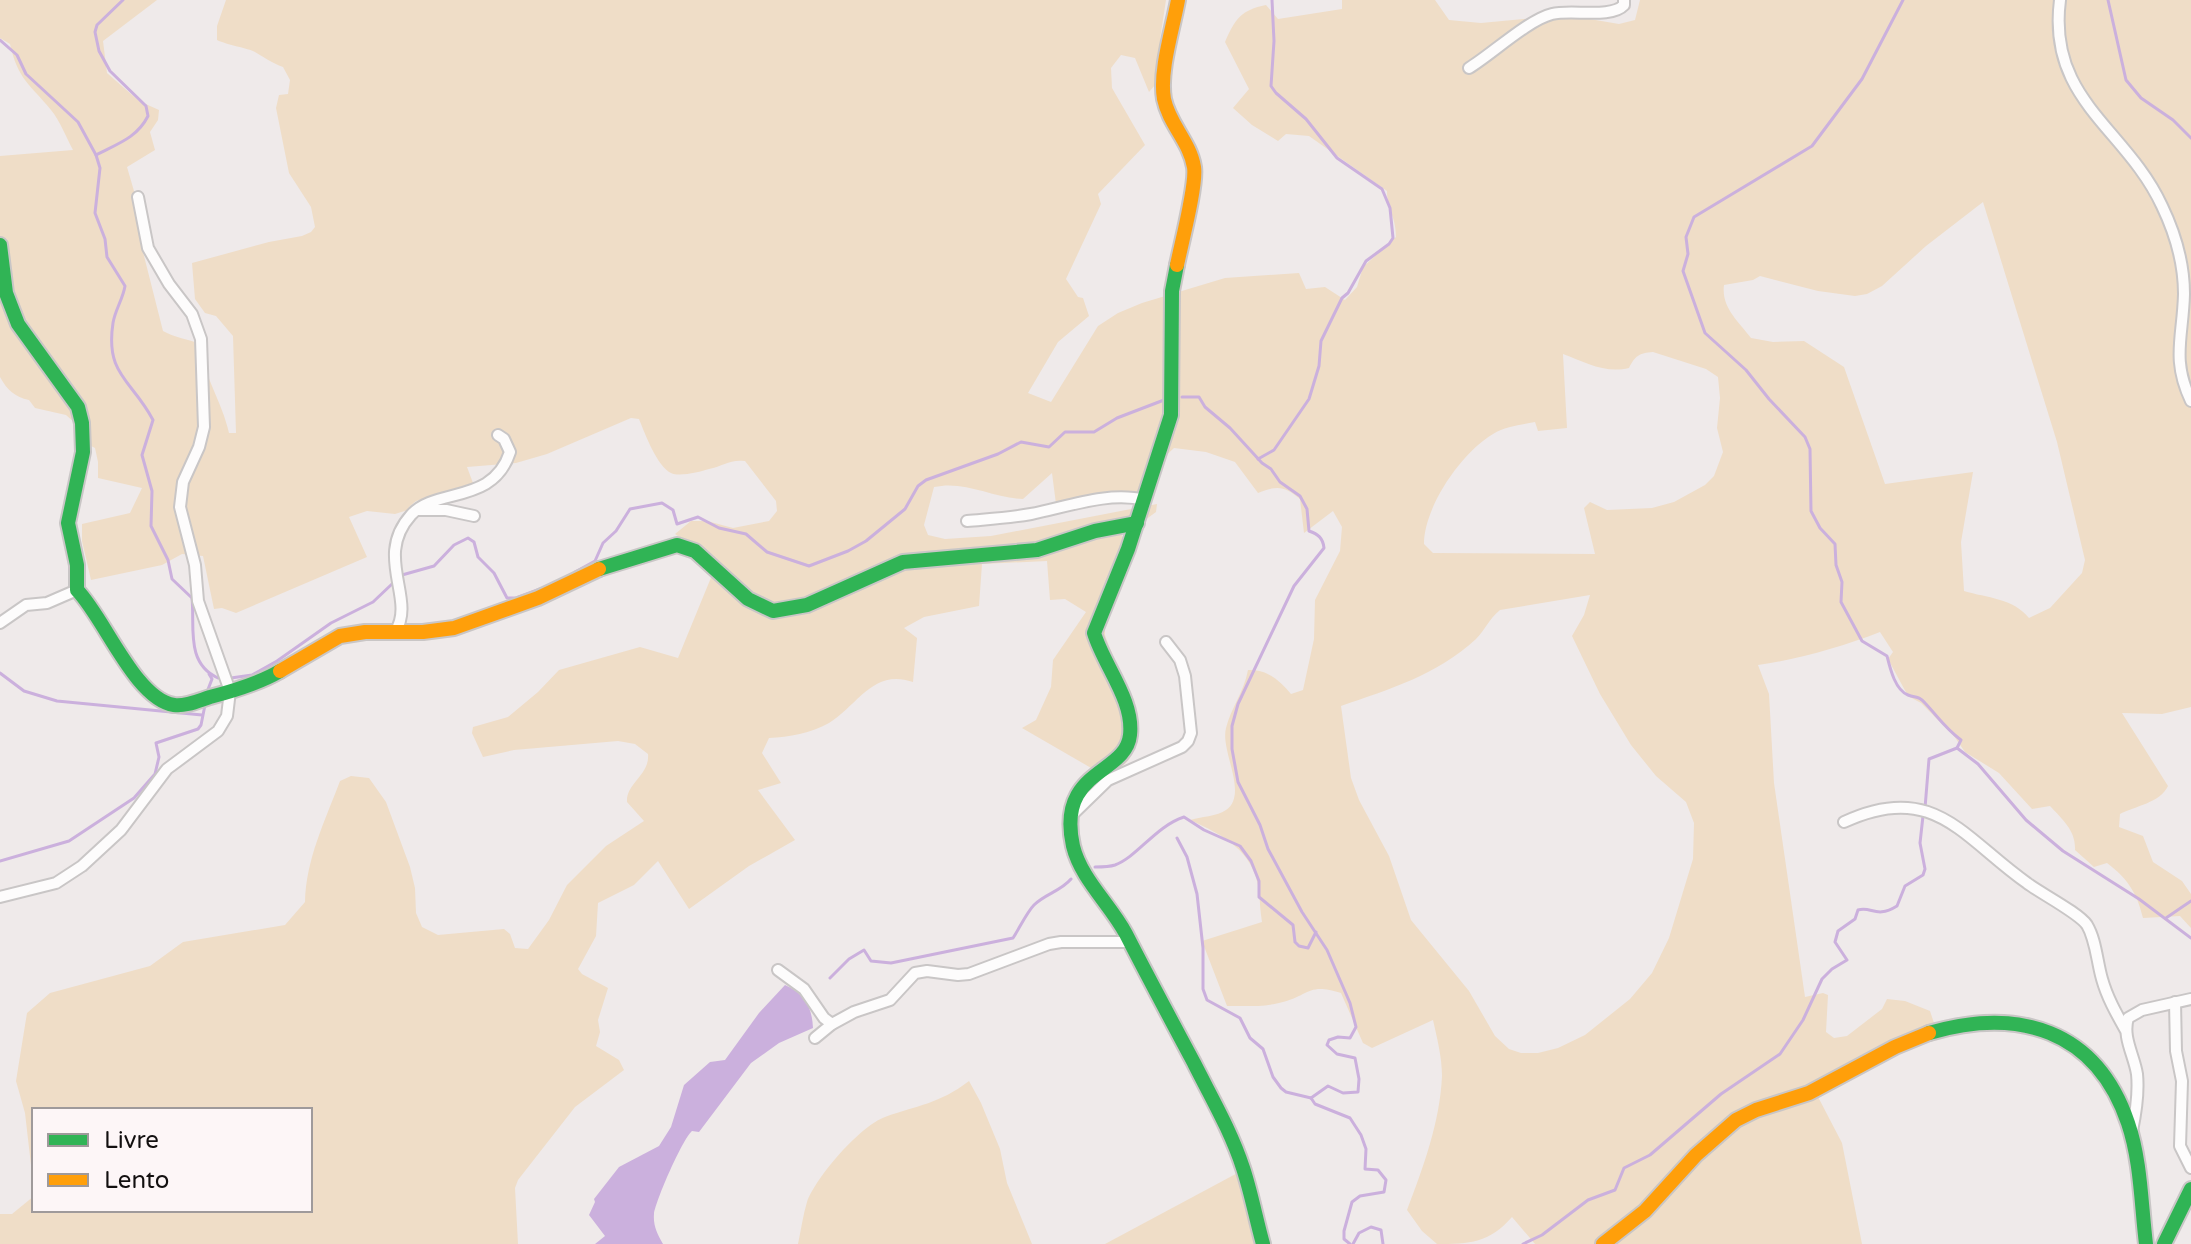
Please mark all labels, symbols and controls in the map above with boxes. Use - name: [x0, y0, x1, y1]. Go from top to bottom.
- legend: [32, 1108, 312, 1212]
- text: Livre: [104, 1126, 159, 1155]
- text: Lento: [104, 1166, 169, 1195]

